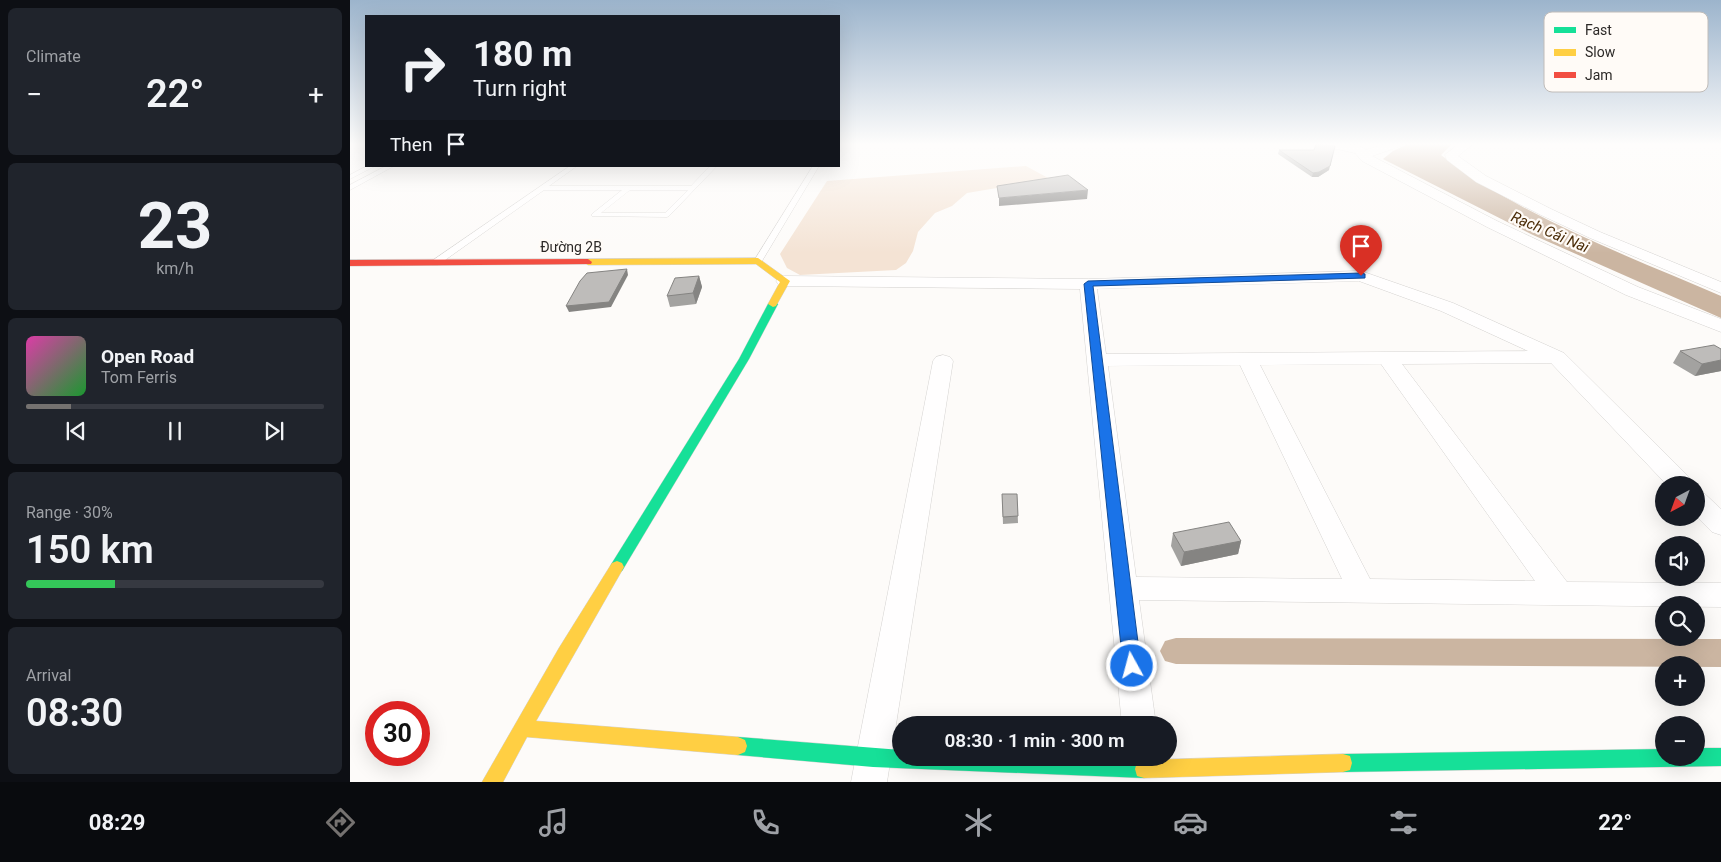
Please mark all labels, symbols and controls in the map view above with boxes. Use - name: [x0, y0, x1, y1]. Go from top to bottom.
- legend: [1544, 12, 1708, 92]
- text: Fast: [1585, 22, 1612, 38]
- text: 180 m: [473, 34, 572, 75]
- icon: right: [390, 35, 455, 100]
- text: Slow: [1585, 44, 1616, 60]
- text: Climate: [26, 47, 81, 66]
- text: Jam: [1585, 67, 1613, 83]
- text: 22°: [146, 72, 204, 116]
- text: Turn right: [473, 76, 567, 101]
- text: −: [26, 78, 42, 111]
- text: +: [308, 78, 324, 111]
- icon: arrive: [442, 130, 470, 158]
- text: Then: [390, 133, 432, 156]
- text: 23: [138, 188, 212, 264]
- water label: Rạch Cái Nai: [1508, 208, 1592, 257]
- pin: [1340, 225, 1382, 276]
- icon: arrive: [1347, 232, 1375, 260]
- street label: Đường 2B: [540, 239, 602, 255]
- text: km/h: [156, 259, 194, 278]
- text: Open Road: [101, 345, 194, 368]
- text: Tom Ferris: [101, 368, 177, 387]
- icon: previous: [62, 417, 90, 445]
- icon: pause: [161, 417, 189, 445]
- icon: next: [260, 417, 288, 445]
- north arrow: [1655, 476, 1705, 526]
- map controls: [1655, 476, 1705, 766]
- text: Range · 30%: [26, 503, 113, 522]
- text: 150 km: [26, 528, 154, 572]
- button: sound: [1655, 536, 1705, 586]
- button: search: [1655, 596, 1705, 646]
- position arrow: [1105, 639, 1157, 691]
- button: +: [1655, 656, 1705, 706]
- text: Arrival: [26, 666, 71, 685]
- text: 08:30: [26, 691, 123, 735]
- speed limit sign: 30: [365, 701, 430, 766]
- button: −: [1655, 716, 1705, 766]
- text: 08:30 · 1 min · 300 m: [944, 729, 1125, 752]
- icon: directions: [323, 805, 358, 840]
- icon: music: [536, 805, 571, 840]
- icon: phone: [748, 805, 783, 840]
- icon: climate: [961, 805, 996, 840]
- icon: car: [1173, 805, 1208, 840]
- icon: filters: [1386, 805, 1421, 840]
- text: 08:29: [89, 810, 145, 835]
- text: 22°: [1598, 810, 1632, 835]

